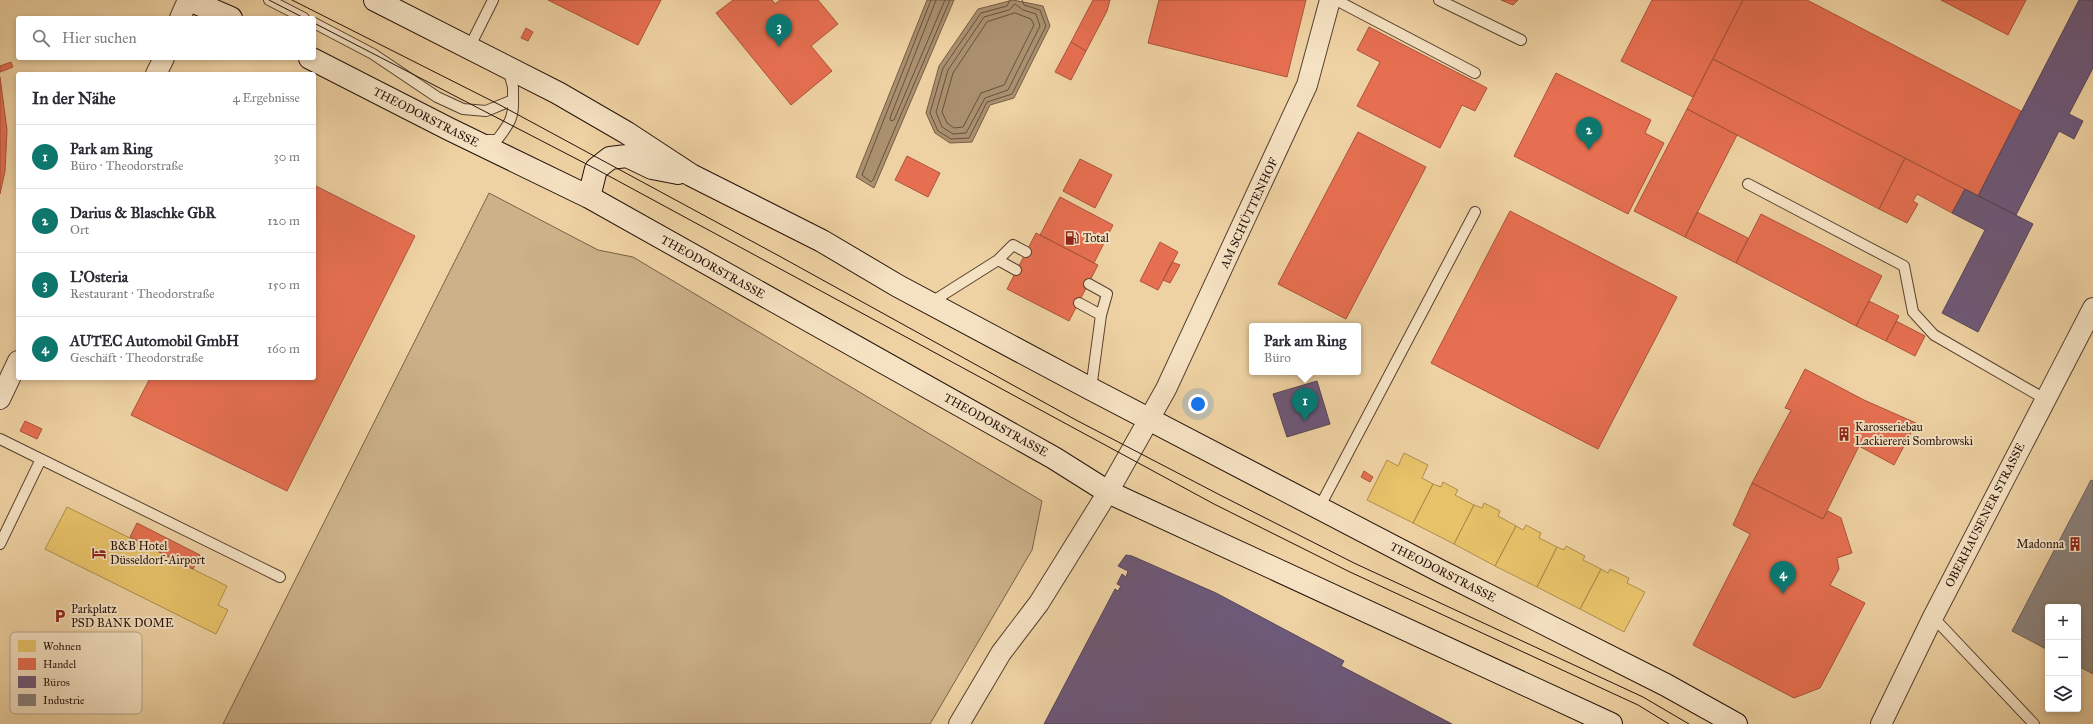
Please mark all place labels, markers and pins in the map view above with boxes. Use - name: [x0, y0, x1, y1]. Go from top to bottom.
- pin: 3: [766, 14, 792, 47]
- pin: 2: [1576, 117, 1602, 150]
- fuel station icon: Total: [1064, 230, 1080, 246]
- place label: Total: [1083, 231, 1110, 245]
- pin: 1: [1292, 388, 1318, 421]
- place label: Karosseriebau Lackiererei Sombrowski: [1855, 420, 1974, 448]
- building icon: Karosseriebau Lackiererei Sombrowski: [1836, 426, 1852, 442]
- building icon: Madonna: [2067, 536, 2083, 552]
- place label: Madonna: [2016, 537, 2065, 551]
- place label: B&B Hotel Düsseldorf-Airport: [110, 539, 206, 567]
- hotel icon: B&B Hotel Düsseldorf-Airport: [91, 545, 107, 561]
- pin: 4: [1770, 561, 1796, 594]
- place label: Parkplatz PSD BANK DOME: [71, 602, 174, 630]
- parking icon: Parkplatz PSD BANK DOME: [52, 608, 68, 624]

